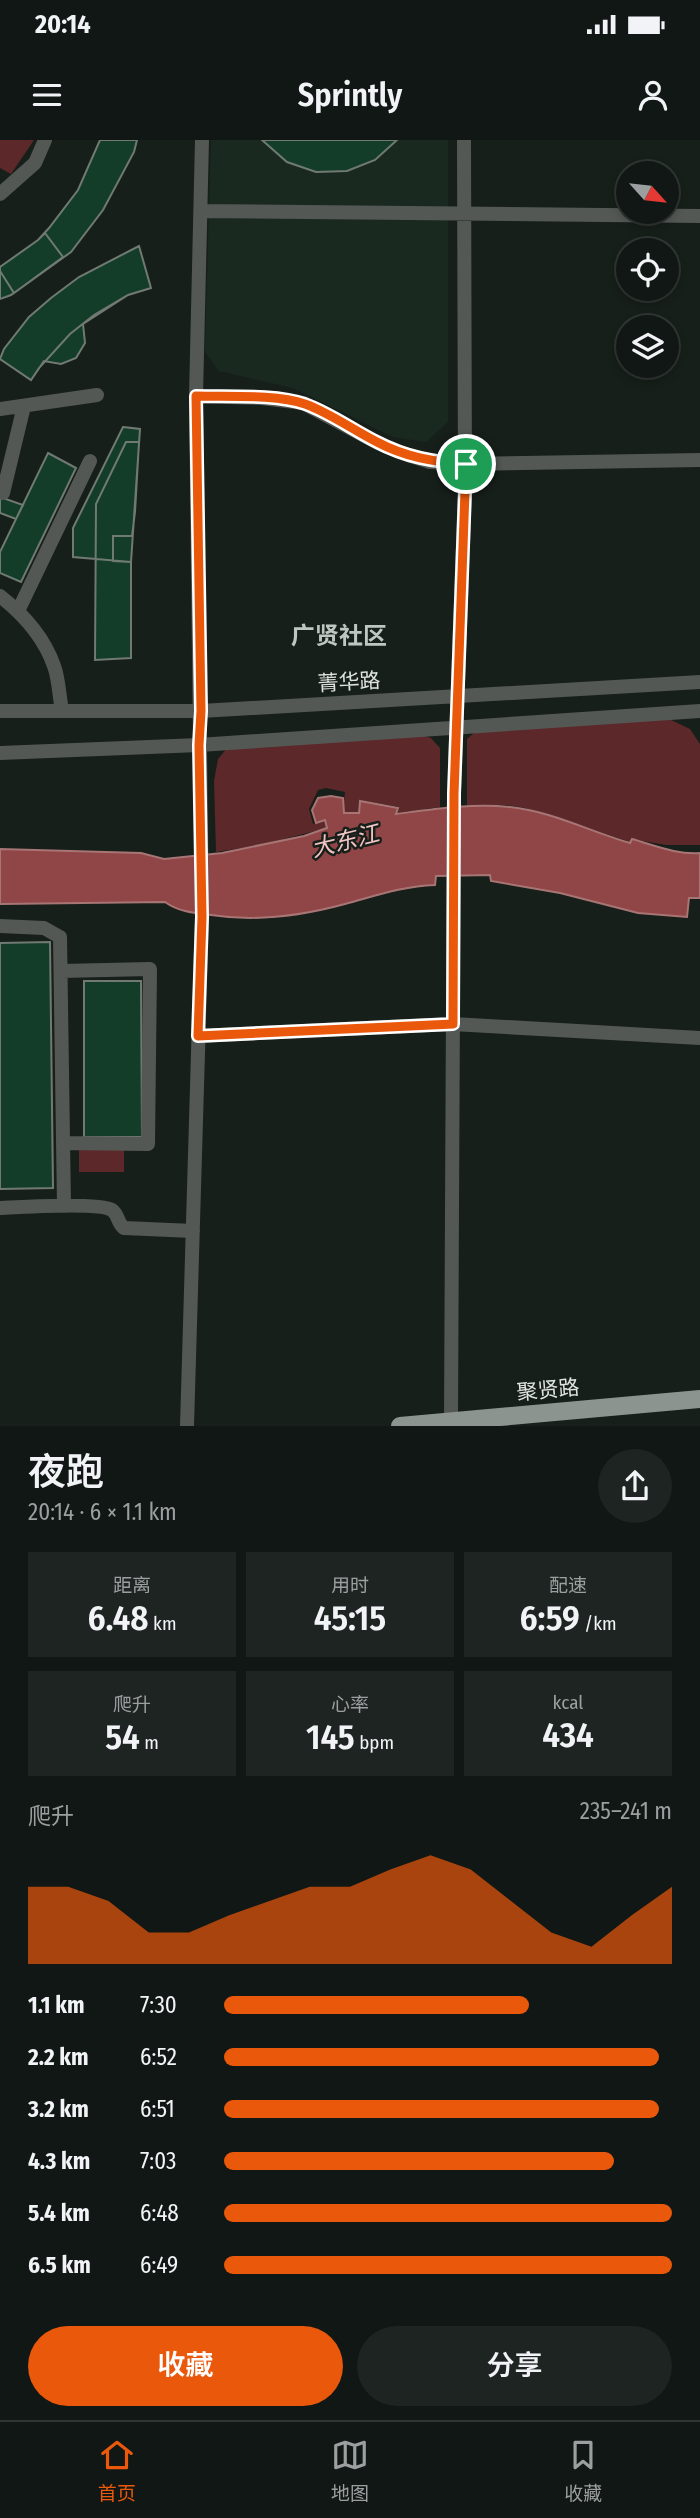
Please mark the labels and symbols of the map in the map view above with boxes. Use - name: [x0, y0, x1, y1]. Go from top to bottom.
- north arrow: [616, 161, 679, 224]
- pin: [436, 434, 496, 494]
- district label: 广贤社区: [291, 622, 387, 650]
- street label: 菁华路: [317, 667, 381, 697]
- water label: 大东江: [308, 818, 385, 863]
- street label: 聚贤路: [515, 1374, 581, 1406]

